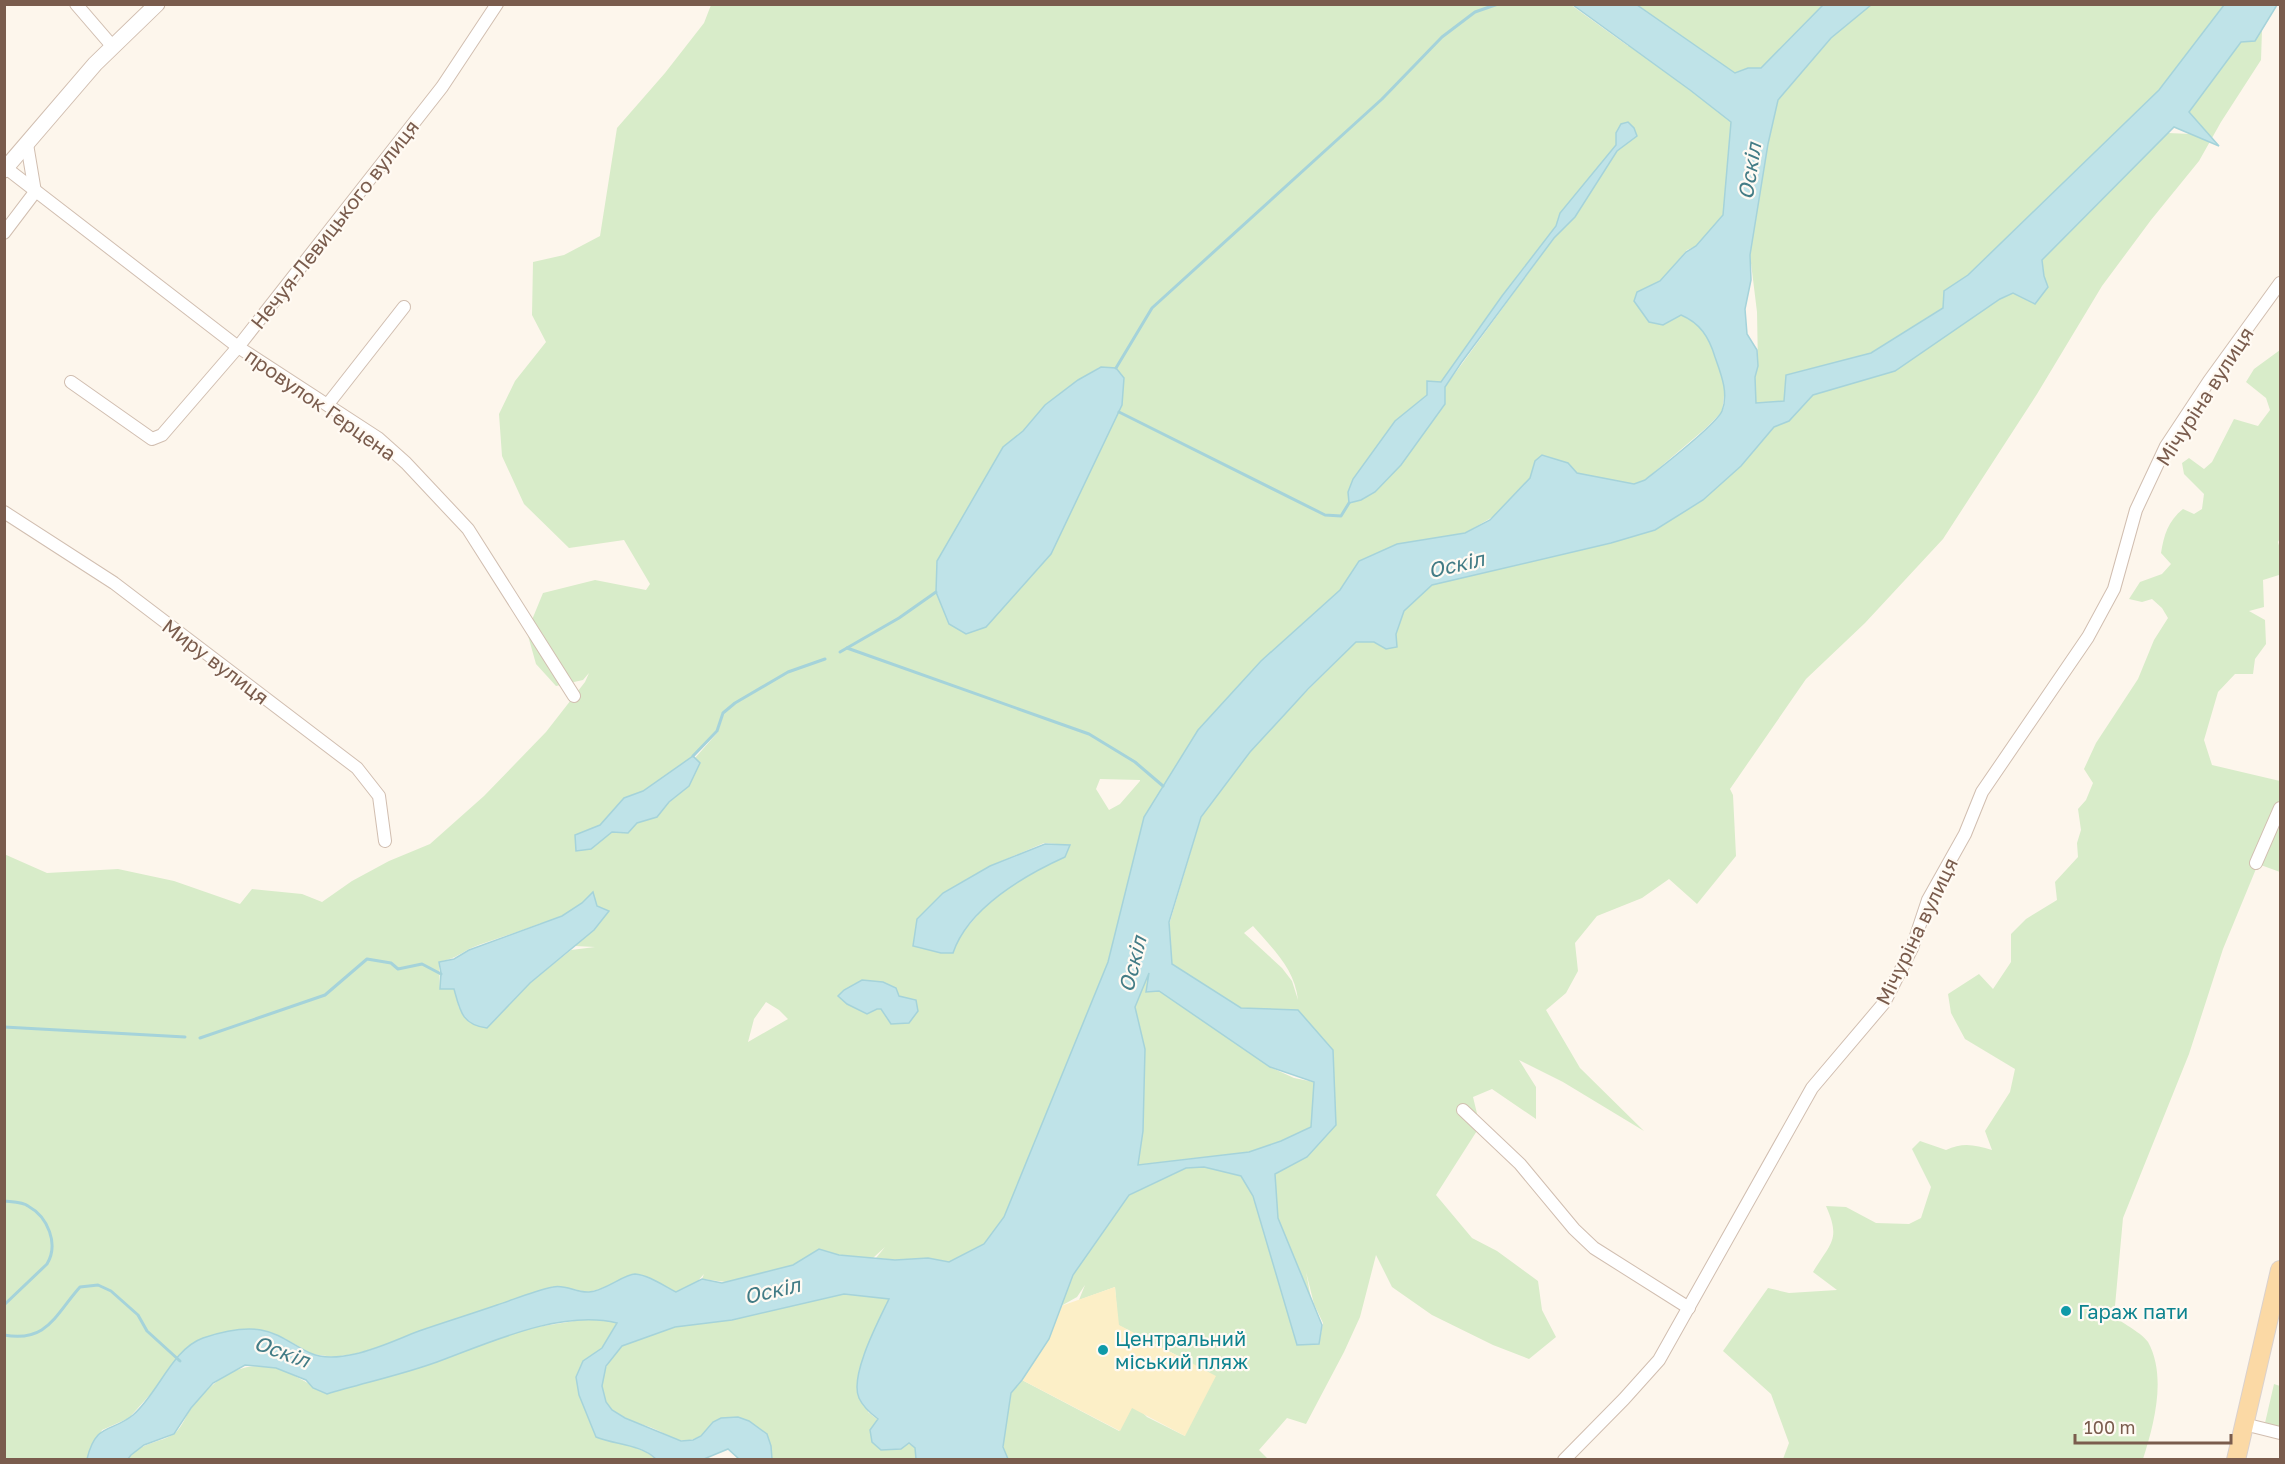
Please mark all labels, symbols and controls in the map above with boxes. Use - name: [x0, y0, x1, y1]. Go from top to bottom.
- street label: Нечуя-Левицького вулиця: [245, 115, 423, 333]
- water label: Оскіл: [1732, 139, 1767, 201]
- street label: Мічуріна вулиця: [2150, 322, 2258, 470]
- street label: провулок Герцена: [241, 343, 401, 465]
- water label: Оскіл: [1425, 545, 1488, 583]
- street label: Миру вулиця: [158, 613, 274, 709]
- street label: Мічуріна вулиця: [1870, 854, 1962, 1008]
- water label: Оскіл: [1112, 932, 1152, 995]
- water label: Оскіл: [741, 1271, 804, 1309]
- place label: Гараж пати: [2078, 1299, 2188, 1323]
- marker: Гараж пати: [2059, 1304, 2073, 1318]
- place label: Центральний міський пляж: [1115, 1326, 1248, 1373]
- water label: Оскіл: [251, 1329, 315, 1374]
- marker: Центральний міський пляж: [1096, 1343, 1110, 1357]
- scale bar: [2075, 1407, 2231, 1445]
- text: 100 m: [2084, 1416, 2135, 1438]

